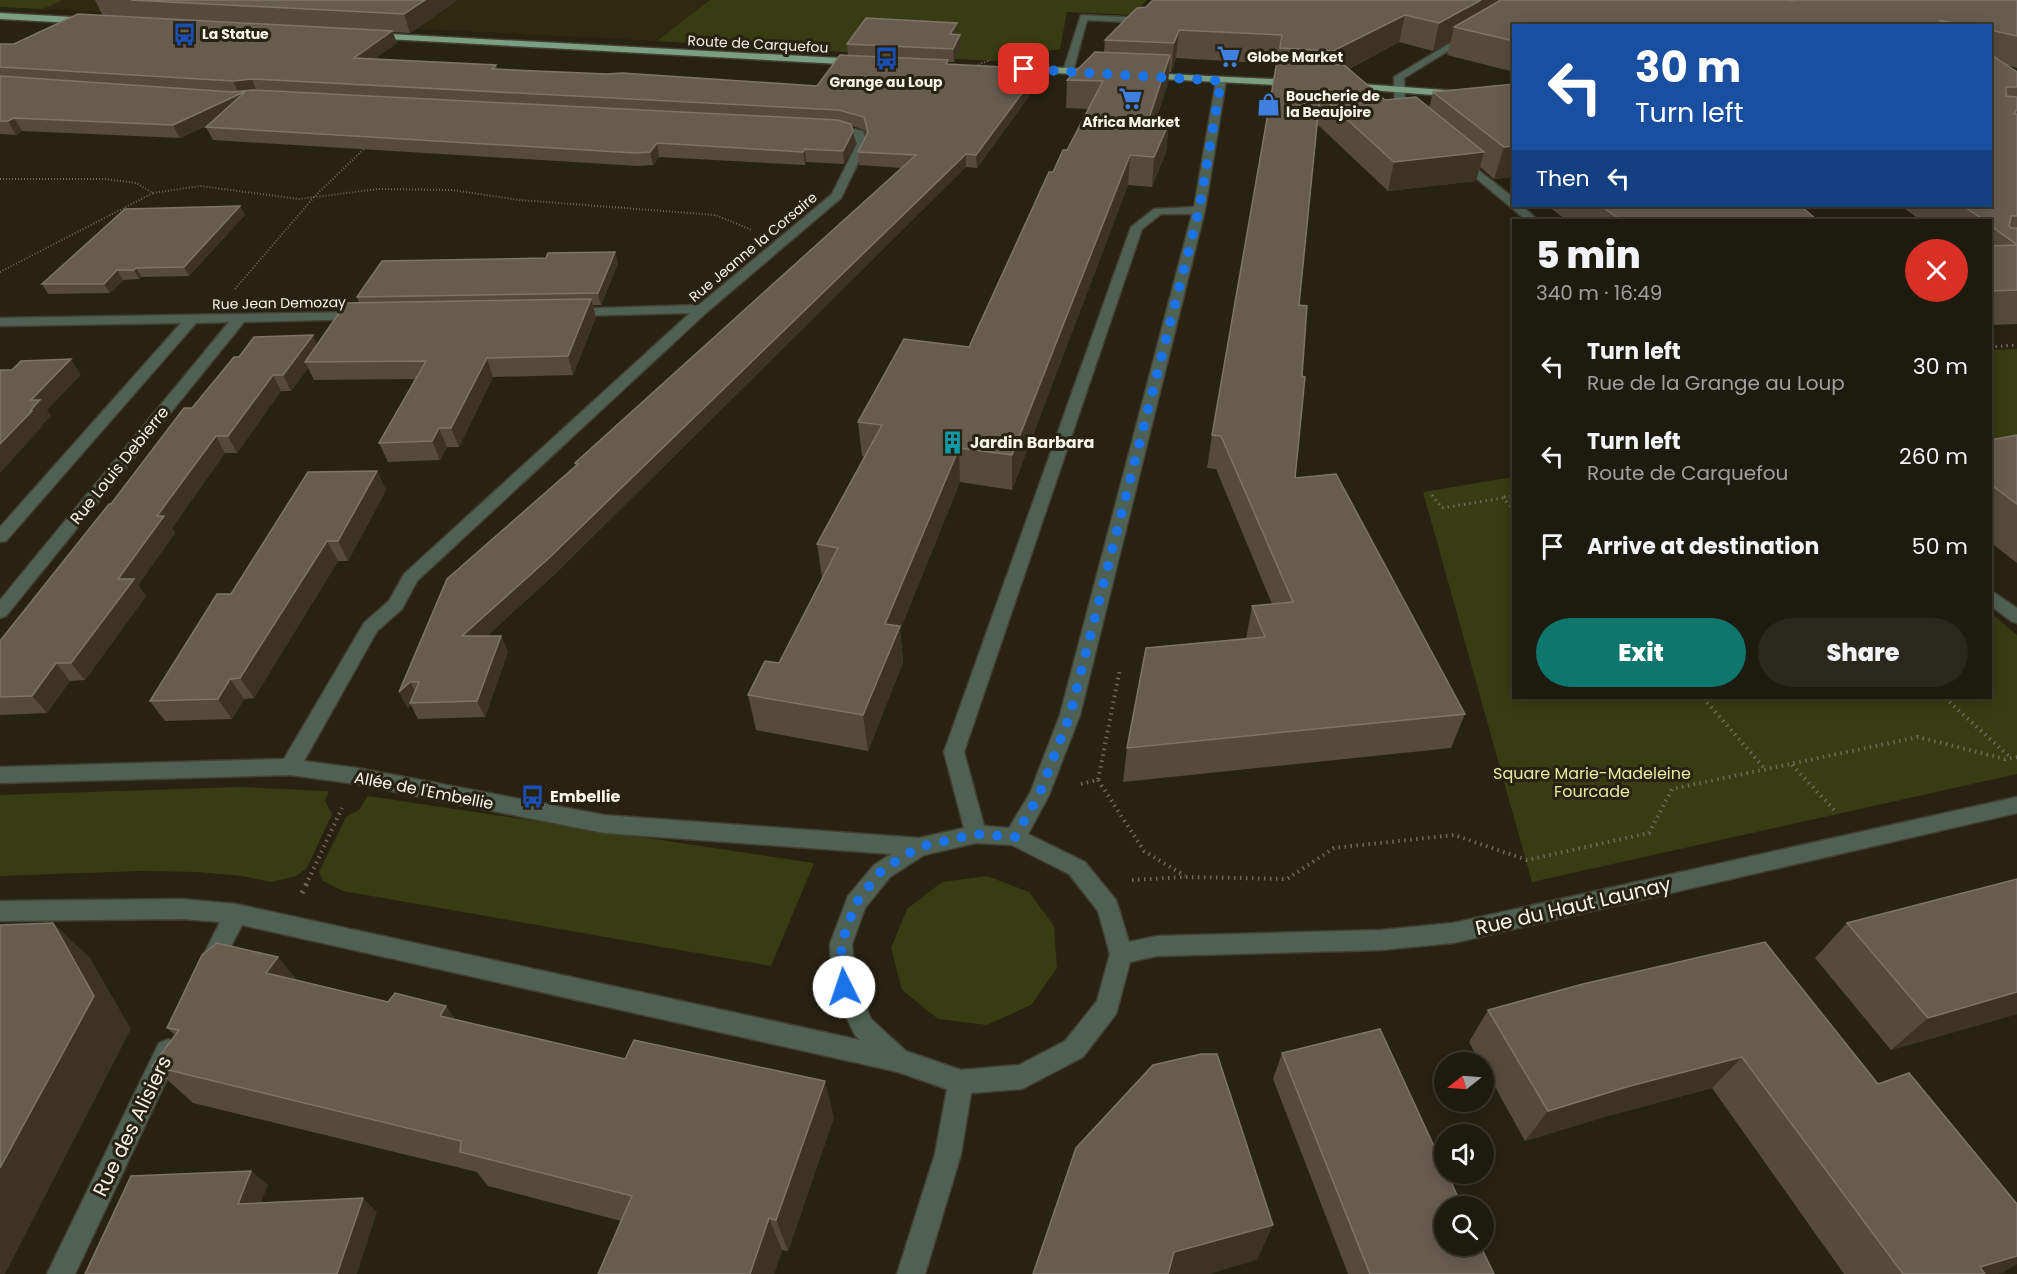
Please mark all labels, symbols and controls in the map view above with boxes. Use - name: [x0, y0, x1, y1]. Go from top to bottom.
- bus stop icon: La Statue: [171, 21, 197, 47]
- place label: La Statue: [202, 24, 269, 44]
- street label: Route de Carquefou: [687, 30, 829, 58]
- text: 30 m: [1635, 38, 1741, 97]
- pin: [998, 43, 1049, 94]
- supermarket icon: Globe Market: [1216, 44, 1242, 70]
- bus stop icon: Grange au Loup: [873, 45, 899, 71]
- place label: Globe Market: [1247, 47, 1343, 67]
- icon: left: [1536, 48, 1614, 126]
- icon: arrive: [1007, 52, 1040, 85]
- place label: Grange au Loup: [829, 72, 943, 92]
- supermarket icon: Africa Market: [1118, 85, 1144, 111]
- place label: Boucherie de la Beaujoire: [1286, 86, 1380, 122]
- shop icon: Boucherie de la Beaujoire: [1255, 91, 1281, 117]
- text: Turn left: [1635, 94, 1744, 131]
- place label: Africa Market: [1082, 112, 1180, 132]
- icon: left: [1602, 162, 1635, 195]
- text: Then: [1536, 163, 1590, 194]
- street label: Rue Jeanne la Corsaire: [685, 187, 822, 307]
- text: 5 min: [1536, 230, 1641, 281]
- button: close: [1905, 239, 1968, 302]
- text: 340 m · 16:49: [1536, 279, 1662, 307]
- street label: Rue Jean Demozay: [212, 292, 346, 314]
- text: Turn left: [1587, 336, 1681, 367]
- icon: left: [1536, 350, 1569, 383]
- text: 30 m: [1913, 351, 1968, 382]
- text: Rue de la Grange au Loup: [1587, 369, 1845, 397]
- street label: Rue Louis Debierre: [65, 401, 174, 529]
- text: Turn left: [1587, 426, 1681, 457]
- building icon: Jardin Barbara: [939, 429, 965, 455]
- place label: Jardin Barbara: [970, 431, 1094, 454]
- icon: left: [1536, 440, 1569, 473]
- text: 260 m: [1899, 441, 1968, 472]
- text: Route de Carquefou: [1587, 459, 1788, 487]
- icon: arrive: [1536, 530, 1569, 563]
- text: Arrive at destination: [1587, 531, 1819, 562]
- text: 50 m: [1912, 531, 1968, 562]
- button: Exit: [1536, 618, 1746, 687]
- button: Share: [1758, 618, 1968, 687]
- park label: Square Marie-Madeleine Fourcade: [1493, 762, 1691, 803]
- street label: Allée de l'Embellie: [352, 766, 496, 815]
- bus stop icon: Embellie: [519, 783, 545, 809]
- place label: Embellie: [550, 785, 620, 808]
- street label: Rue du Haut Launay: [1473, 870, 1673, 942]
- position arrow: [812, 955, 876, 1019]
- street label: Rue des Alisiers: [86, 1051, 178, 1201]
- north arrow: [1434, 1052, 1494, 1112]
- map controls: [1434, 1052, 1494, 1256]
- button: sound: [1434, 1124, 1494, 1184]
- button: search: [1434, 1196, 1494, 1256]

